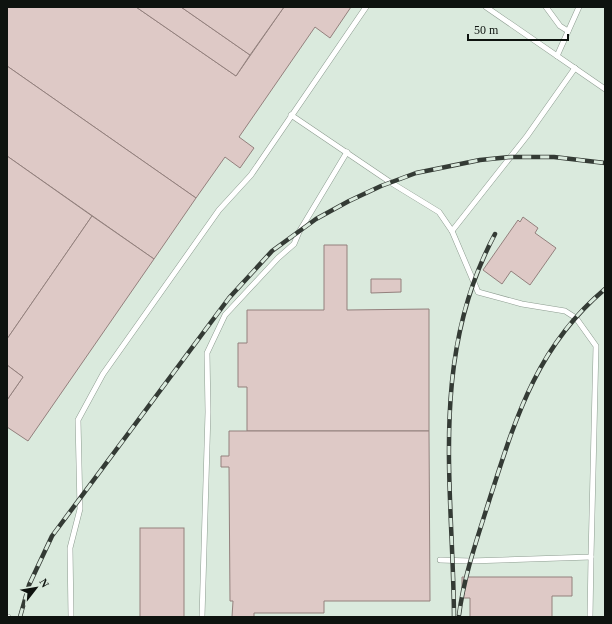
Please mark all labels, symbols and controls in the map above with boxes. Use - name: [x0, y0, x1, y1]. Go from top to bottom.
- scale bar: [468, 16, 568, 42]
- text: 50 m: [474, 23, 499, 37]
- north arrow: [16, 568, 56, 608]
- text: N: [37, 576, 52, 589]

